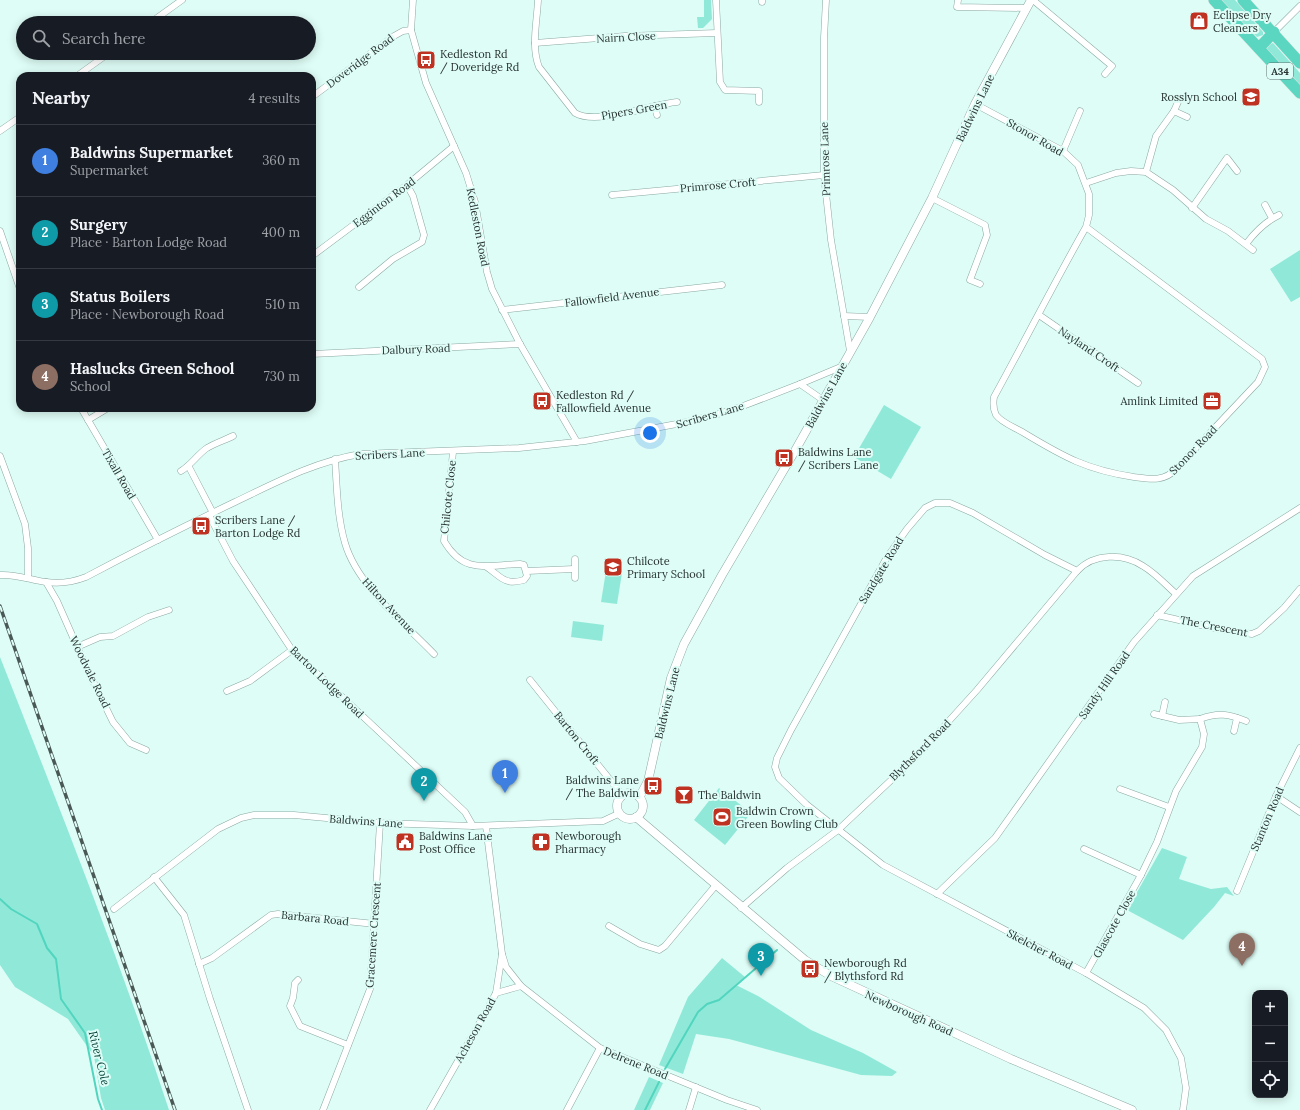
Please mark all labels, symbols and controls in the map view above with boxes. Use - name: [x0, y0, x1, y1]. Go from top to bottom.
- place label: Eclipse Dry Cleaners: [1213, 8, 1271, 35]
- shop icon: Eclipse Dry Cleaners: [1188, 10, 1210, 32]
- search box: [16, 16, 316, 60]
- icon: search: [30, 27, 52, 49]
- street label: Nairn Close: [596, 28, 656, 46]
- text: Search here: [62, 29, 145, 48]
- street label: Doveridge Road: [323, 31, 397, 91]
- place label: Kedleston Rd / Doveridge Rd: [440, 47, 520, 75]
- bus stop icon: Kedleston Rd / Doveridge Rd: [415, 49, 437, 71]
- road number: A34: [1267, 63, 1293, 79]
- street label: Baldwins Lane: [953, 72, 997, 144]
- school or university icon: Rosslyn School: [1240, 86, 1262, 108]
- text: Nearby: [32, 87, 90, 109]
- text: 4 results: [249, 90, 300, 107]
- place label: Rosslyn School: [1161, 90, 1237, 104]
- street label: Pipers Green: [600, 97, 668, 123]
- street label: Stonor Road: [1004, 115, 1066, 159]
- street label: Primrose Lane: [817, 122, 833, 196]
- text: Baldwins Supermarket: [70, 143, 233, 162]
- text: 1: [42, 152, 48, 169]
- text: 360 m: [262, 152, 300, 169]
- text: Supermarket: [70, 162, 148, 179]
- street label: Egginton Road: [350, 174, 418, 230]
- street label: Primrose Croft: [679, 175, 757, 195]
- street label: Kedleston Road: [464, 187, 493, 268]
- text: Surgery: [70, 215, 127, 234]
- text: 2: [42, 224, 48, 241]
- text: 400 m: [262, 224, 300, 241]
- text: Place · Barton Lodge Road: [70, 234, 227, 251]
- street label: Fallowfield Avenue: [564, 284, 660, 310]
- text: Status Boilers: [70, 287, 170, 306]
- text: 3: [41, 296, 49, 313]
- text: 510 m: [265, 296, 300, 313]
- text: Place · Newborough Road: [70, 306, 224, 323]
- street label: Nayland Croft: [1056, 323, 1123, 375]
- street label: Dalbury Road: [381, 341, 451, 357]
- text: Haslucks Green School: [70, 359, 235, 378]
- street label: Baldwins Lane: [802, 359, 850, 431]
- text: 4: [41, 368, 49, 385]
- text: 730 m: [264, 368, 300, 385]
- text: School: [70, 378, 111, 395]
- place label: Kedleston Rd / Fallowfield Avenue: [556, 388, 651, 415]
- bus stop icon: Kedleston Rd / Fallowfield Avenue: [531, 390, 553, 412]
- office icon: Amlink Limited: [1201, 390, 1223, 412]
- place label: Amlink Limited: [1119, 394, 1198, 408]
- street label: Scribers Lane: [674, 399, 746, 431]
- street label: Stonor Road: [1166, 422, 1220, 478]
- your location: [640, 423, 660, 443]
- street label: Scribers Lane: [355, 445, 425, 463]
- place label: Baldwins Lane / Scribers Lane: [798, 445, 878, 473]
- street label: Tixall Road: [99, 446, 139, 502]
- bus stop icon: Baldwins Lane / Scribers Lane: [773, 447, 795, 469]
- street label: Chilcote Close: [437, 460, 459, 534]
- place label: Scribers Lane / Barton Lodge Rd: [215, 513, 301, 540]
- bus stop icon: Scribers Lane / Barton Lodge Rd: [190, 515, 212, 537]
- street label: Sandgate Road: [856, 534, 907, 606]
- place label: Chilcote Primary School: [627, 554, 705, 581]
- school or university icon: Chilcote Primary School: [602, 556, 624, 578]
- street label: Hilton Avenue: [359, 575, 419, 637]
- street label: The Crescent: [1179, 613, 1250, 640]
- street label: Woodvale Road: [67, 634, 114, 711]
- street label: Barton Lodge Road: [287, 643, 367, 721]
- street label: Sandy Hill Road: [1075, 648, 1133, 722]
- street label: Baldwins Lane: [651, 666, 683, 740]
- street label: Barton Croft: [551, 709, 603, 768]
- street label: Blythsford Road: [886, 716, 954, 784]
- pin: 1: [492, 760, 518, 793]
- pin: 2: [411, 768, 437, 801]
- place label: Baldwins Lane / The Baldwin: [565, 773, 639, 801]
- bus stop icon: Baldwins Lane / The Baldwin: [642, 775, 664, 797]
- bar icon: The Baldwin: [673, 784, 695, 806]
- street label: Stanton Road: [1247, 784, 1287, 853]
- place label: The Baldwin: [698, 788, 761, 802]
- place label: Baldwin Crown Green Bowling Club: [736, 804, 838, 831]
- sports icon: Baldwin Crown Green Bowling Club: [711, 806, 733, 828]
- street label: Baldwins Lane: [329, 811, 403, 831]
- place label: Baldwins Lane Post Office: [419, 829, 493, 856]
- place label: Newborough Pharmacy: [555, 829, 622, 856]
- public building icon: Baldwins Lane Post Office: [394, 831, 416, 853]
- pharmacy icon: Newborough Pharmacy: [530, 831, 552, 853]
- street label: Gracemere Crescent: [362, 881, 384, 988]
- street label: Glascote Close: [1090, 887, 1138, 960]
- street label: Barbara Road: [280, 907, 350, 929]
- street label: Skelcher Road: [1005, 926, 1076, 972]
- pin: 4: [1229, 933, 1255, 966]
- pin: 3: [748, 943, 774, 976]
- place label: Newborough Rd / Blythsford Rd: [824, 956, 907, 984]
- bus stop icon: Newborough Rd / Blythsford Rd: [799, 958, 821, 980]
- street label: Newborough Road: [863, 987, 956, 1039]
- map controls: [1252, 990, 1288, 1098]
- button: +: [1252, 990, 1288, 1026]
- street label: Acheson Road: [451, 995, 499, 1066]
- button: −: [1252, 1026, 1288, 1062]
- water label: River Cole: [85, 1029, 114, 1087]
- street label: Delrene Road: [601, 1044, 671, 1083]
- button: locate: [1252, 1062, 1288, 1098]

